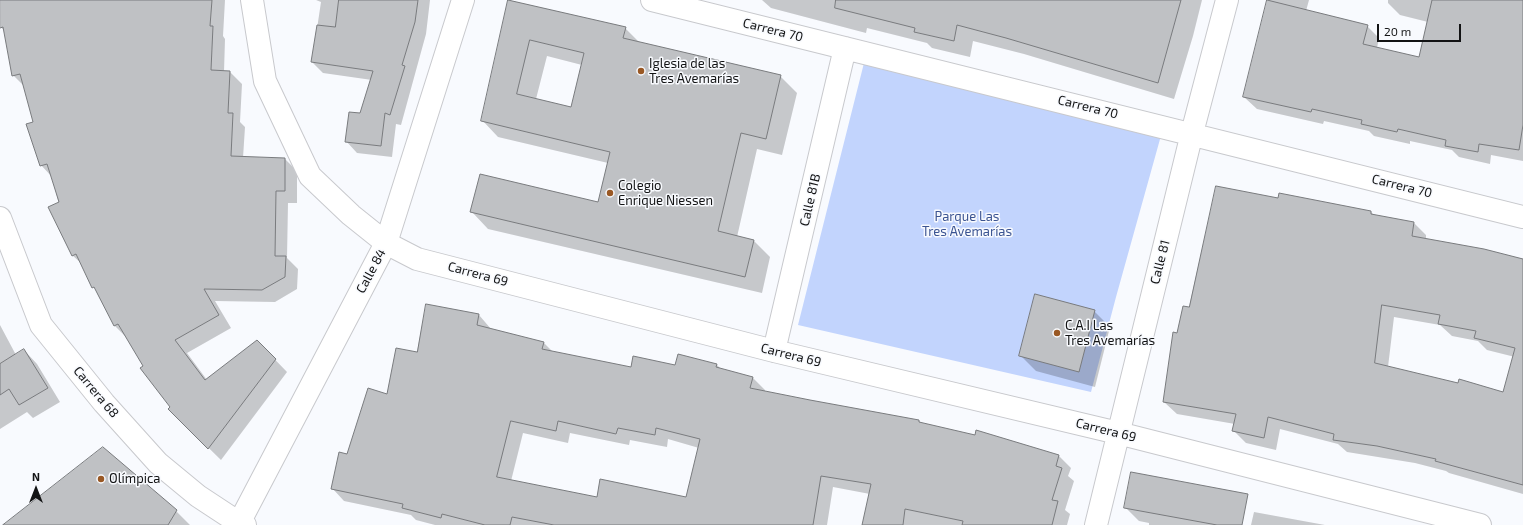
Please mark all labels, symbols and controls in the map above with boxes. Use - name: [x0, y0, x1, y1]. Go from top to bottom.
- street label: Carrera 70: [741, 15, 805, 45]
- scale bar: [1379, 16, 1463, 42]
- text: 20 m: [1384, 24, 1411, 38]
- place label: Iglesia de las Tres Avemarías: [649, 56, 739, 87]
- marker: Iglesia de las Tres Avemarías: [636, 66, 646, 76]
- street label: Carrera 70: [1056, 92, 1120, 122]
- street label: Carrera 70: [1370, 171, 1434, 201]
- street label: Calle 81B: [796, 172, 824, 228]
- place label: Colegio Enrique Niessen: [618, 178, 713, 209]
- marker: Colegio Enrique Niessen: [605, 188, 615, 198]
- park label: Parque Las Tres Avemarías: [922, 209, 1012, 240]
- street label: Calle 81: [1147, 238, 1173, 286]
- street label: Calle 84: [353, 246, 389, 296]
- street label: Carrera 69: [446, 258, 510, 290]
- place label: C.A.I Las Tres Avemarías: [1065, 318, 1155, 349]
- marker: C.A.I Las Tres Avemarías: [1052, 328, 1062, 338]
- street label: Carrera 69: [759, 340, 823, 370]
- street label: Carrera 68: [70, 363, 122, 421]
- street label: Carrera 69: [1074, 415, 1138, 445]
- north arrow: [16, 469, 56, 509]
- text: N: [32, 470, 40, 483]
- place label: Olímpica: [109, 471, 160, 487]
- marker: Olímpica: [96, 474, 106, 484]

